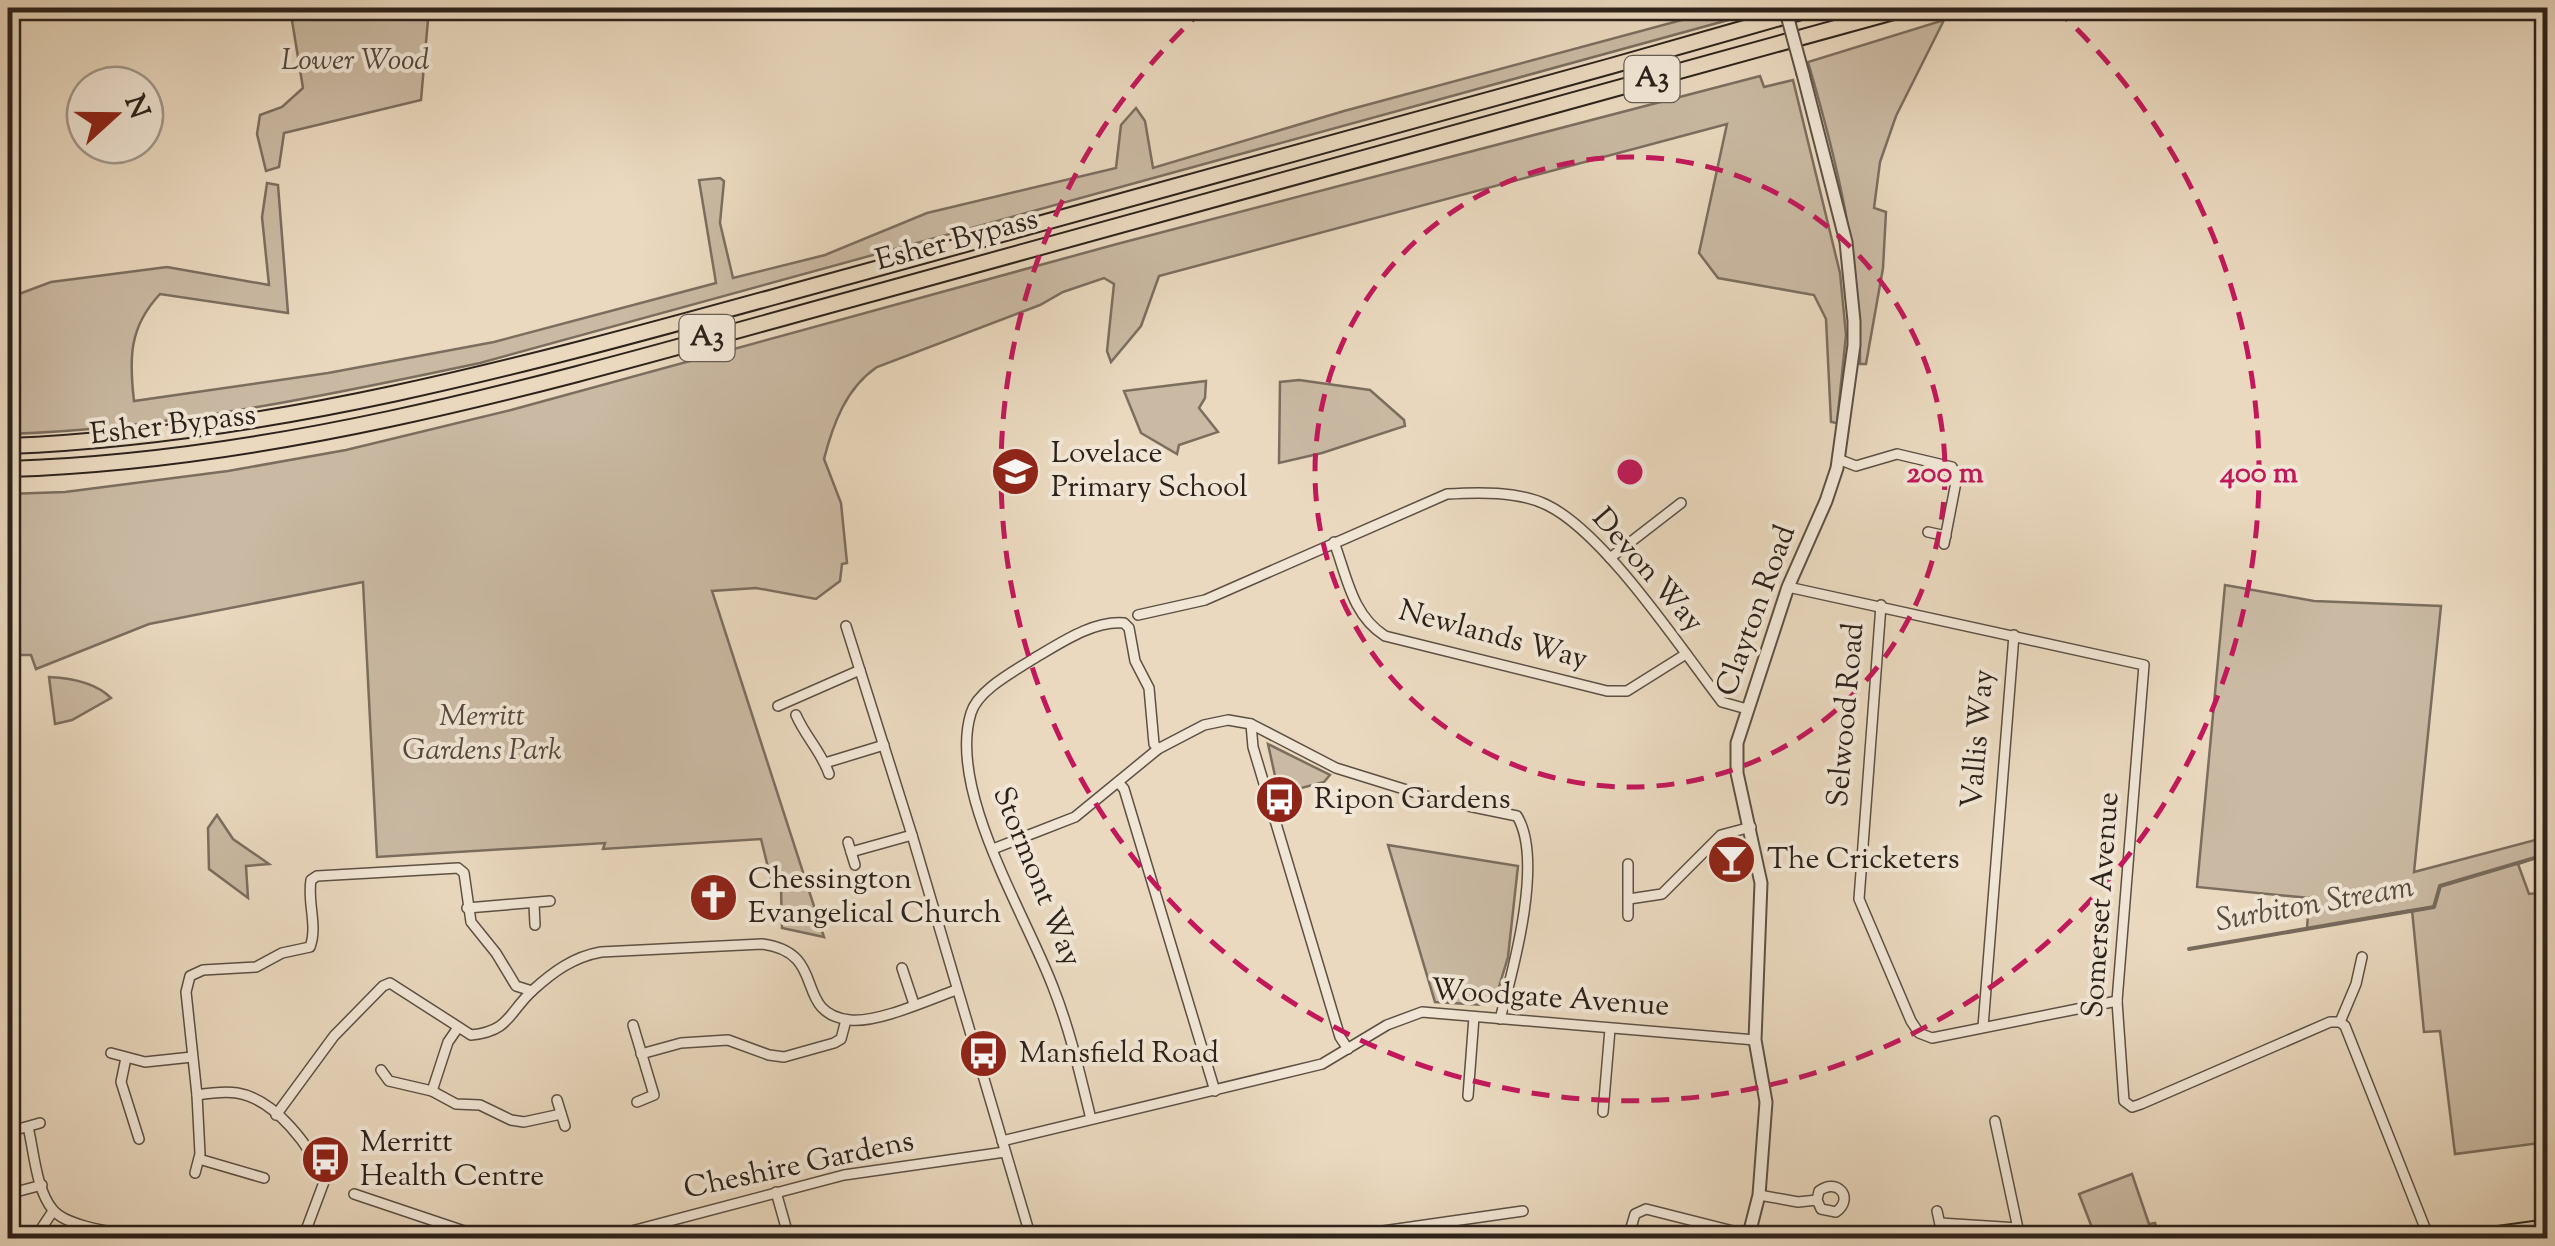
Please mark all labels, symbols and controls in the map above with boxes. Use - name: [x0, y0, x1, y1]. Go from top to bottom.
- park label: Lower Wood: [281, 40, 429, 83]
- road number: A3: [1624, 56, 1680, 102]
- north arrow: [65, 65, 165, 165]
- text: N: [113, 90, 158, 125]
- street label: Esher Bypass: [871, 199, 1043, 283]
- road number: A3: [680, 315, 734, 361]
- street label: Esher Bypass: [88, 394, 258, 458]
- place label: Lovelace Primary School: [1051, 433, 1248, 510]
- school or university icon: Lovelace Primary School: [990, 445, 1042, 497]
- text: 200 m: [1907, 453, 1984, 496]
- text: 400 m: [2219, 453, 2298, 496]
- centre of rings: [1612, 454, 1648, 490]
- street label: Devon Way: [1581, 499, 1713, 643]
- street label: Clayton Road: [1706, 519, 1808, 703]
- street label: Newlands Way: [1394, 590, 1592, 682]
- street label: Selwood Road: [1818, 621, 1876, 809]
- street label: Vallis Way: [1951, 668, 2007, 810]
- park label: Merritt Gardens Park: [402, 696, 562, 773]
- bus stop icon: Ripon Gardens: [1253, 774, 1305, 826]
- place label: Ripon Gardens: [1314, 779, 1510, 822]
- street label: Stormont Way: [980, 781, 1092, 974]
- street label: Somerset Avenue: [2073, 791, 2131, 1019]
- bar icon: The Cricketers: [1706, 834, 1758, 886]
- place label: The Cricketers: [1767, 839, 1959, 882]
- place label: Chessington Evangelical Church: [748, 859, 1002, 936]
- water label: Surbiton Stream: [2212, 865, 2418, 945]
- church icon: Chessington Evangelical Church: [687, 871, 739, 923]
- street label: Woodgate Avenue: [1429, 969, 1671, 1029]
- bus stop icon: Mansfield Road: [958, 1028, 1010, 1080]
- place label: Mansfield Road: [1019, 1033, 1219, 1076]
- street label: Cheshire Gardens: [680, 1121, 918, 1211]
- place label: Merritt Health Centre: [360, 1122, 544, 1199]
- bus stop icon: Merritt Health Centre: [299, 1134, 351, 1186]

